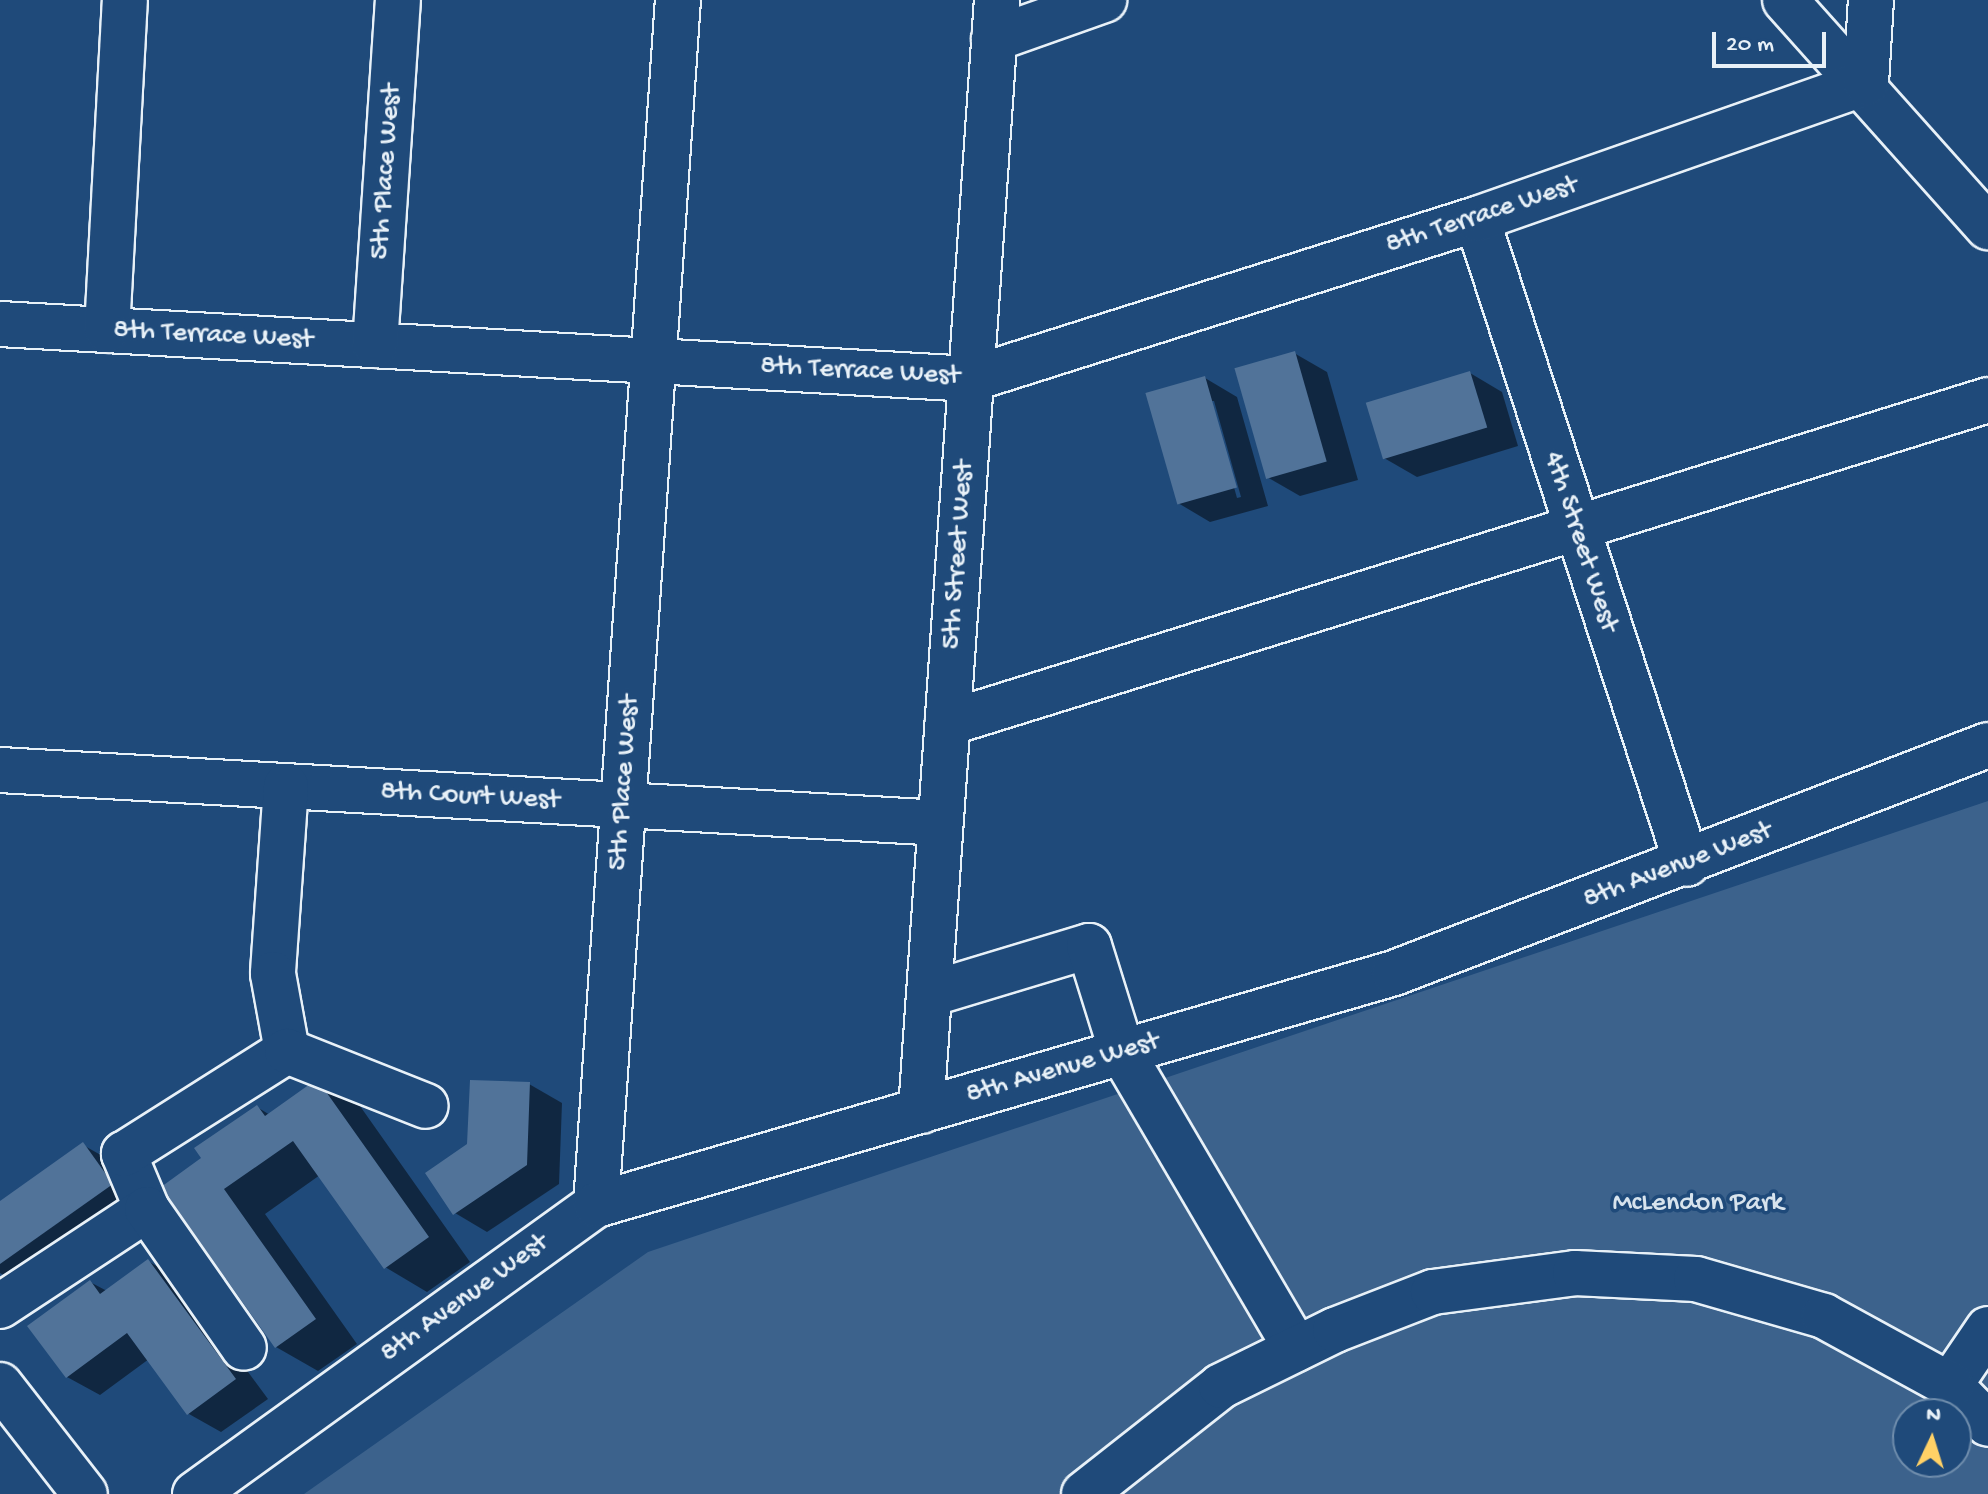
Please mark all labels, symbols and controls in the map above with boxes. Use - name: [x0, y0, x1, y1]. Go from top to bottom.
- scale bar: [1716, 16, 1830, 66]
- text: 20 m: [1726, 31, 1774, 60]
- street label: 5th Place West: [364, 83, 410, 261]
- street label: 8th Terrace West: [1382, 169, 1582, 263]
- street label: 8th Terrace West: [112, 314, 314, 358]
- street label: 8th Terrace West: [759, 350, 961, 394]
- street label: 4th Street West: [1535, 448, 1625, 636]
- street label: 5th Street West: [936, 460, 982, 650]
- street label: 5th Place West: [602, 694, 648, 872]
- street label: 8th Court West: [380, 776, 560, 818]
- street label: 8th Avenue West: [1579, 815, 1777, 917]
- street label: 8th Avenue West: [963, 1025, 1163, 1113]
- park label: McLendon Park: [1612, 1187, 1784, 1221]
- street label: 8th Avenue West: [375, 1227, 555, 1371]
- north arrow: [1892, 1398, 1972, 1478]
- text: N: [1925, 1403, 1942, 1430]

